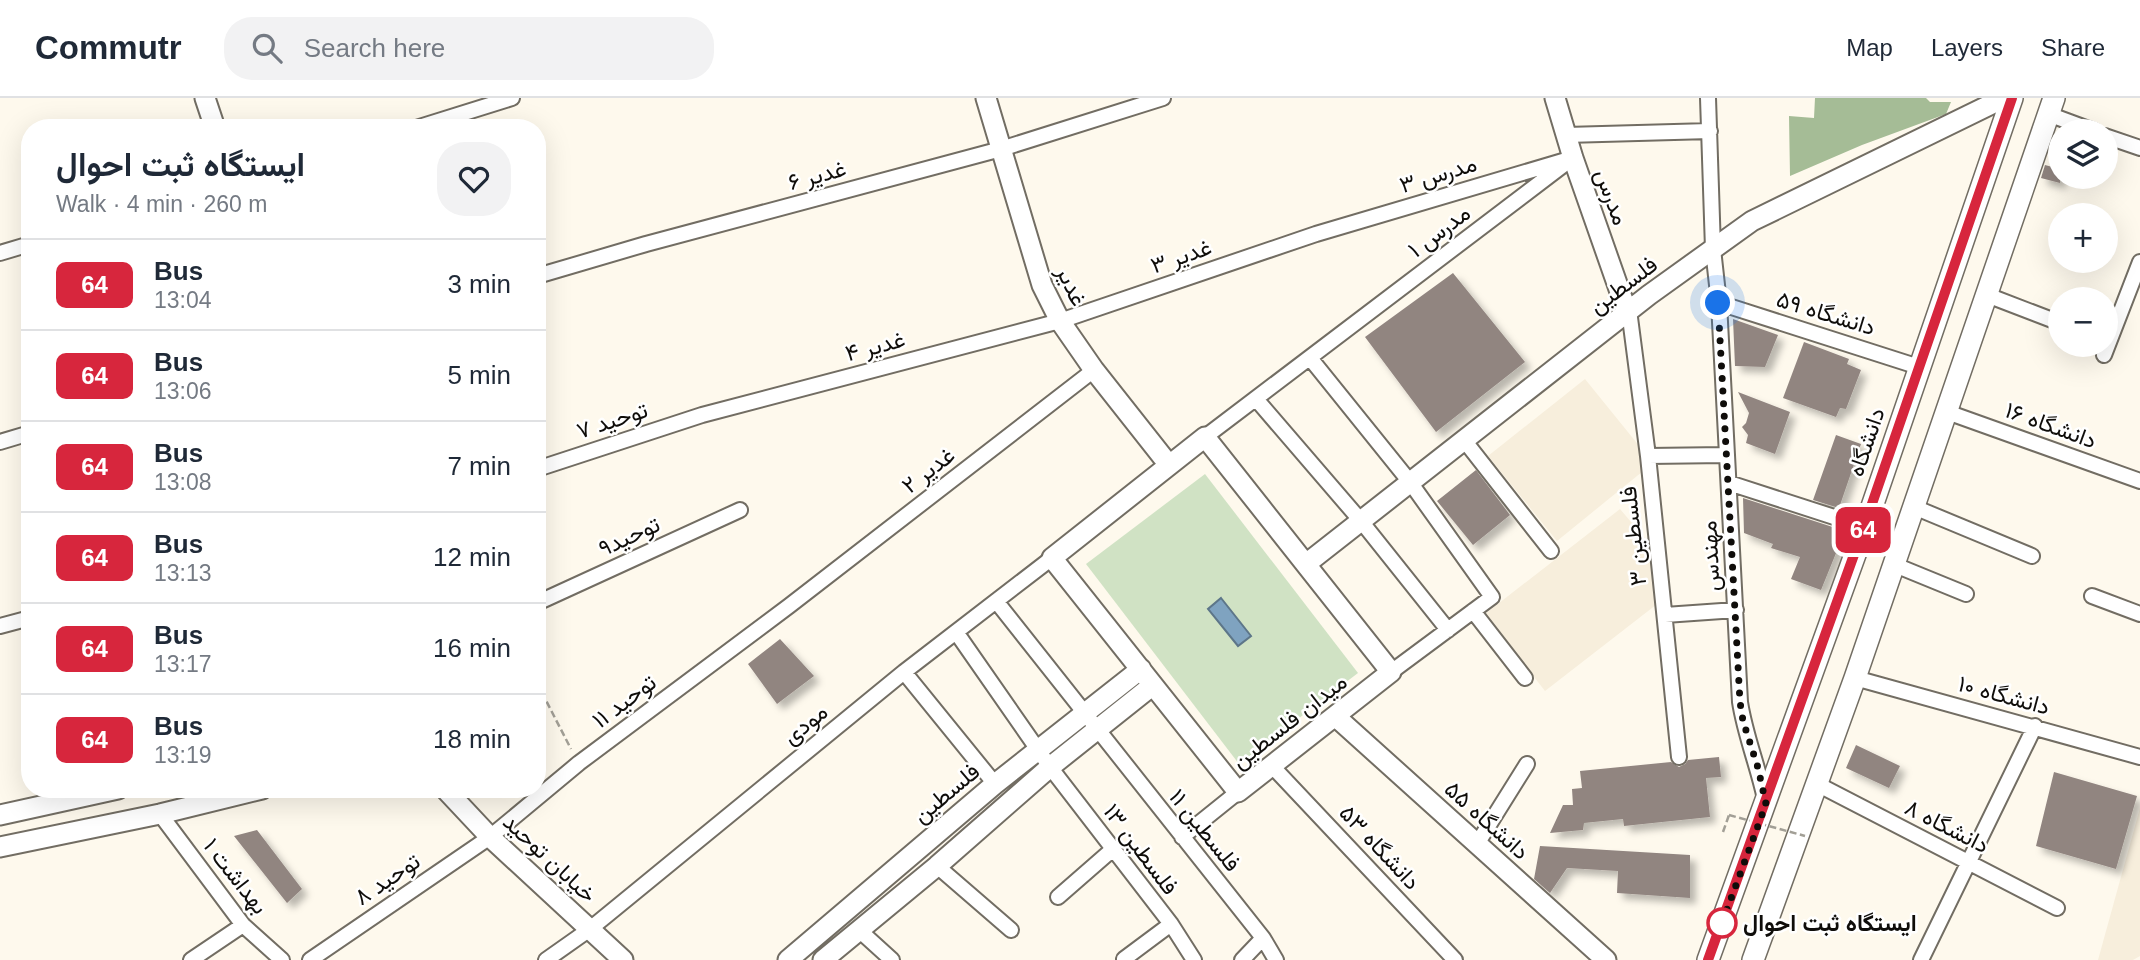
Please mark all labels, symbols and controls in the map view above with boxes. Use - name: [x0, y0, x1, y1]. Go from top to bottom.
- search box: [224, 17, 714, 80]
- text: Commutr: [35, 29, 182, 66]
- icon: search: [248, 29, 286, 67]
- text: Search here: [304, 33, 445, 63]
- text: Map: [1846, 34, 1893, 61]
- text: Layers: [1931, 34, 2003, 61]
- text: Share: [2041, 34, 2105, 61]
- map controls: [2048, 119, 2118, 357]
- button: layers: [2048, 119, 2118, 189]
- button: heart: [437, 142, 511, 216]
- text: ایستگاه ثبت احوال: [56, 146, 305, 183]
- street label: مدرس ۳: [1396, 150, 1480, 200]
- street label: غدیر ۶: [785, 155, 849, 197]
- street label: مدرس: [1588, 165, 1634, 229]
- text: Walk · 4 min · 260 m: [56, 191, 267, 217]
- street label: مدرس ۱: [1403, 199, 1476, 264]
- button: +: [2048, 203, 2118, 273]
- street label: غدیر ۳: [1147, 234, 1215, 280]
- street label: فلسطین: [1584, 251, 1663, 320]
- text: Bus: [154, 256, 203, 286]
- street label: غدیر: [1049, 261, 1092, 311]
- text: 3 min: [447, 269, 511, 299]
- text: 64: [81, 271, 108, 298]
- your location: [1700, 285, 1735, 320]
- street label: دانشگاه ۵۹: [1774, 286, 1878, 340]
- text: 13:04: [154, 287, 212, 313]
- button: −: [2048, 287, 2118, 357]
- street label: غدیر ۴: [842, 326, 908, 368]
- text: Bus: [154, 347, 203, 377]
- text: 5 min: [447, 360, 511, 390]
- text: 64: [81, 362, 108, 389]
- text: 13:06: [154, 378, 212, 404]
- street label: توحید ۷: [573, 396, 651, 446]
- street label: دانشگاه ۱۶: [2002, 397, 2100, 453]
- street label: دانشگاه: [1842, 404, 1890, 480]
- text: Bus: [154, 438, 203, 468]
- street label: غدیر ۲: [897, 441, 961, 500]
- text: 7 min: [447, 451, 511, 481]
- text: 64: [81, 453, 108, 480]
- text: 13:08: [154, 469, 212, 495]
- street label: فلسطین ۳: [1615, 485, 1652, 587]
- line badge: 64: [1832, 507, 1895, 553]
- street label: توحید۹: [594, 511, 665, 563]
- text: 64: [1850, 516, 1876, 543]
- street label: مهندس: [1695, 520, 1727, 592]
- text: Bus: [154, 529, 203, 559]
- text: 12 min: [433, 542, 511, 572]
- text: 64: [81, 544, 108, 571]
- text: 13:13: [154, 560, 212, 586]
- text: Bus: [154, 620, 203, 650]
- text: 16 min: [433, 633, 511, 663]
- text: 64: [81, 635, 108, 662]
- text: 13:17: [154, 651, 212, 677]
- street label: میدان فلسطین: [1226, 668, 1352, 775]
- street label: توحید ۱۱: [587, 669, 662, 735]
- street label: دانشگاه ۱۰: [1955, 670, 2053, 720]
- street label: مودی: [777, 698, 834, 751]
- text: Bus: [154, 711, 203, 741]
- text: 18 min: [433, 724, 511, 754]
- text: 64: [81, 726, 108, 753]
- text: 13:19: [154, 742, 212, 768]
- street label: فلسطین: [908, 758, 985, 829]
- street label: دانشگاه ۵۵: [1440, 775, 1534, 865]
- street label: فلسطین ۱۱: [1163, 784, 1246, 877]
- street label: دانشگاه ۸: [1901, 794, 1993, 858]
- street label: فلسطین ۱۳: [1098, 799, 1183, 900]
- street label: دانشگاه ۵۳: [1334, 799, 1426, 895]
- street label: خیابان توحید: [497, 808, 602, 909]
- street label: بهداشت ۱: [197, 833, 273, 920]
- street label: توحید ۸: [349, 848, 426, 912]
- marker: ایستگاه ثبت احوال: [1707, 908, 1737, 938]
- place label: ایستگاه ثبت احوال: [1743, 910, 1917, 938]

